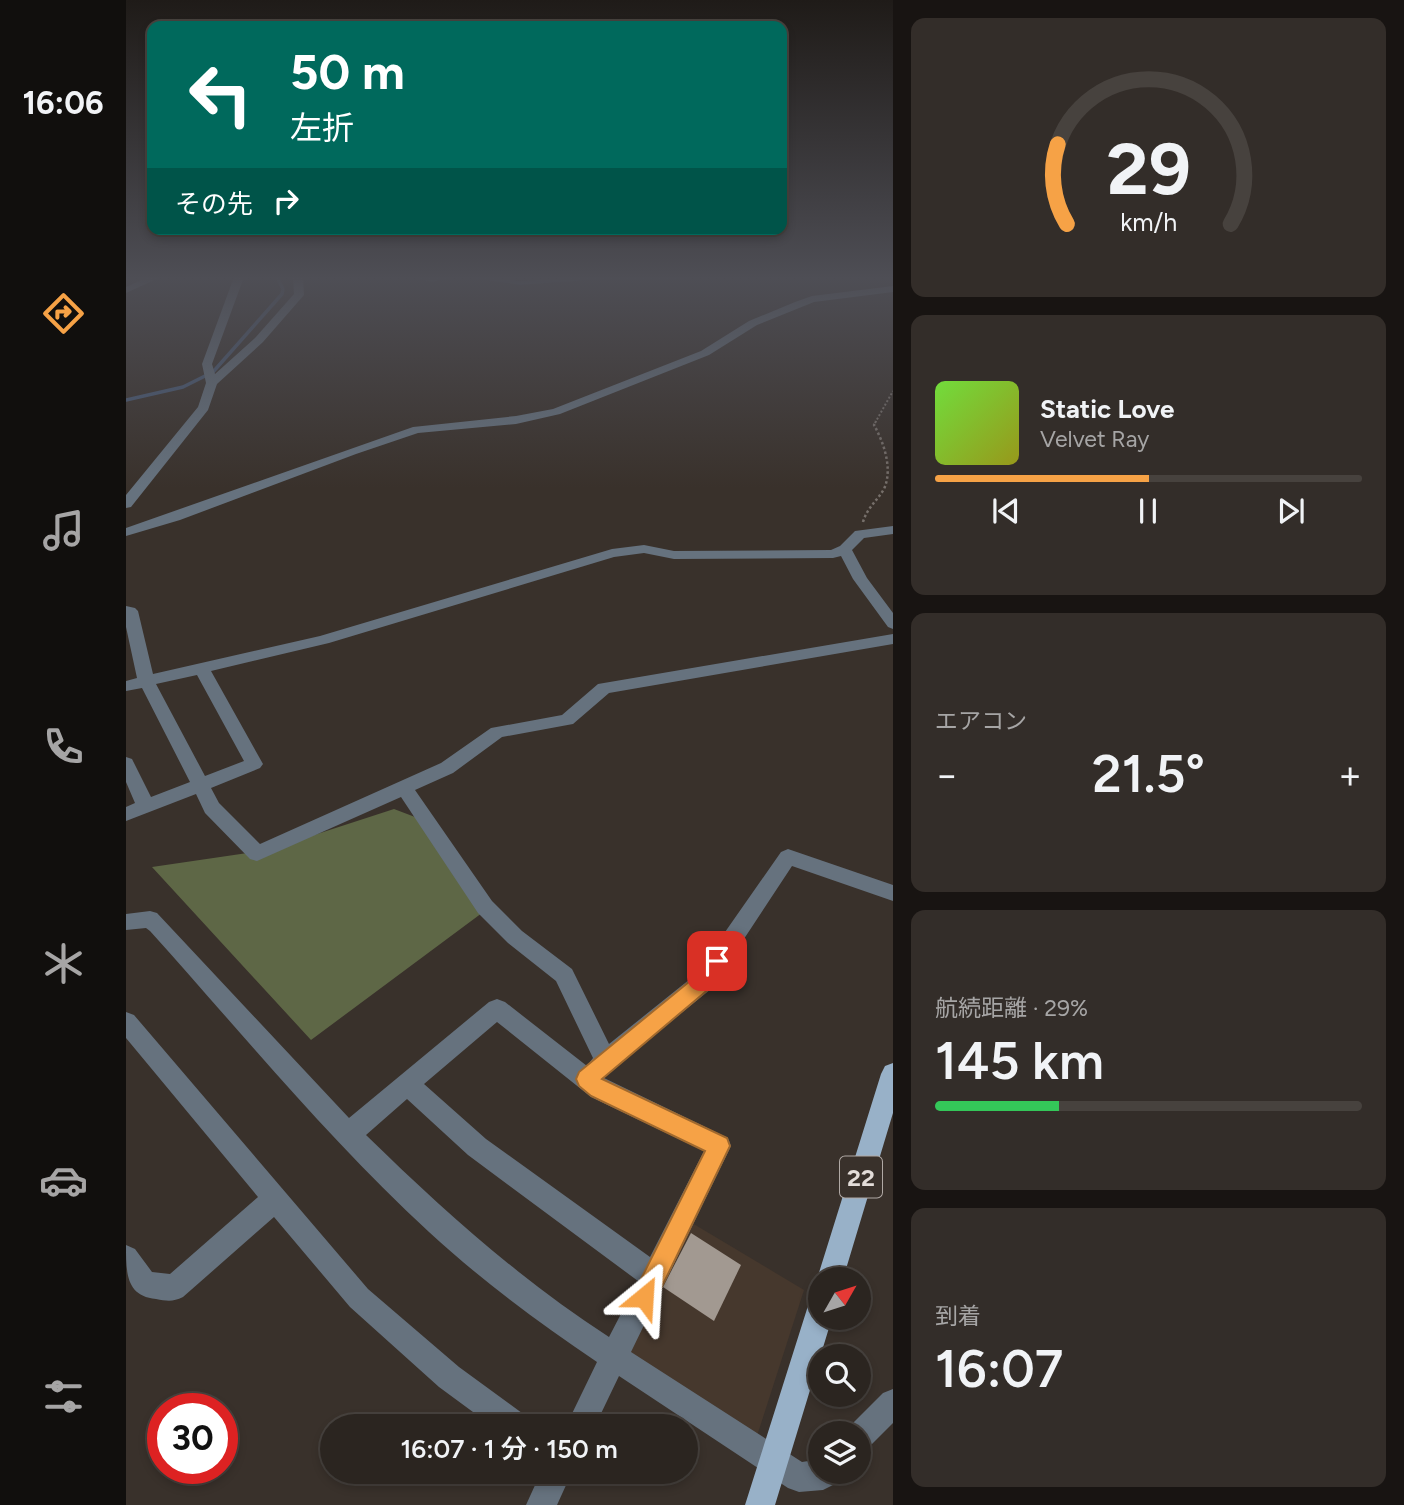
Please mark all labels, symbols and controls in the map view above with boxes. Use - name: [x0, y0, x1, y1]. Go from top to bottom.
- text: 50 m: [290, 42, 405, 101]
- icon: left: [175, 49, 266, 140]
- text: 16:06: [23, 84, 104, 122]
- text: 左折: [290, 109, 354, 147]
- text: 29: [1106, 125, 1191, 212]
- icon: right: [267, 182, 305, 220]
- text: その先: [175, 188, 253, 220]
- text: km/h: [1120, 207, 1177, 237]
- icon: directions: [39, 289, 88, 338]
- text: Static Love: [1040, 393, 1174, 425]
- text: Velvet Ray: [1040, 425, 1149, 453]
- icon: previous: [987, 492, 1025, 530]
- icon: pause: [1129, 492, 1167, 530]
- icon: next: [1272, 492, 1310, 530]
- icon: music: [39, 506, 88, 555]
- text: エアコン: [935, 707, 1027, 735]
- icon: phone: [39, 722, 88, 771]
- text: 21.5°: [1092, 743, 1205, 805]
- text: −: [935, 752, 959, 798]
- text: +: [1338, 752, 1362, 798]
- pin: [687, 931, 747, 991]
- icon: climate: [39, 939, 88, 988]
- icon: arrive: [698, 942, 736, 980]
- text: 航続距離 · 29%: [935, 994, 1088, 1022]
- text: 145 km: [935, 1030, 1104, 1092]
- icon: car: [39, 1156, 88, 1205]
- road number: 22: [840, 1156, 882, 1198]
- position arrow: [607, 1260, 681, 1334]
- north arrow: [808, 1267, 872, 1330]
- map controls: [808, 1267, 871, 1484]
- text: 到着: [935, 1302, 981, 1330]
- text: 16:07: [935, 1338, 1063, 1400]
- button: search: [808, 1344, 871, 1407]
- icon: filters: [39, 1372, 88, 1421]
- speed limit sign: 30: [147, 1393, 238, 1484]
- button: layers: [808, 1421, 871, 1484]
- text: 16:07 · 1 分 · 150 m: [400, 1433, 618, 1465]

